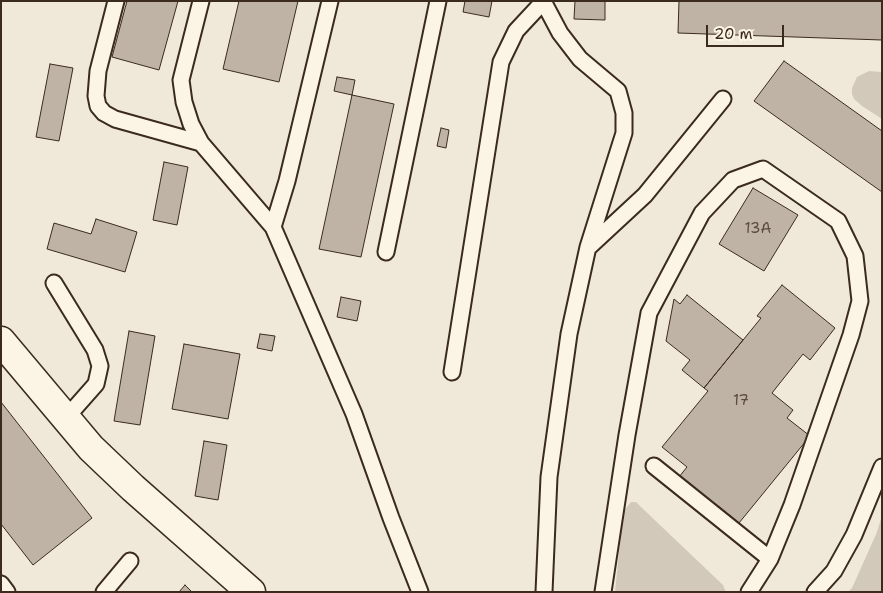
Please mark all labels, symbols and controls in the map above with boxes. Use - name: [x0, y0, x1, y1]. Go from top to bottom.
- scale bar: [708, 15, 786, 47]
- text: 20 m: [714, 24, 753, 44]
- house number: 13А: [745, 220, 771, 238]
- house number: 17: [733, 392, 749, 410]

